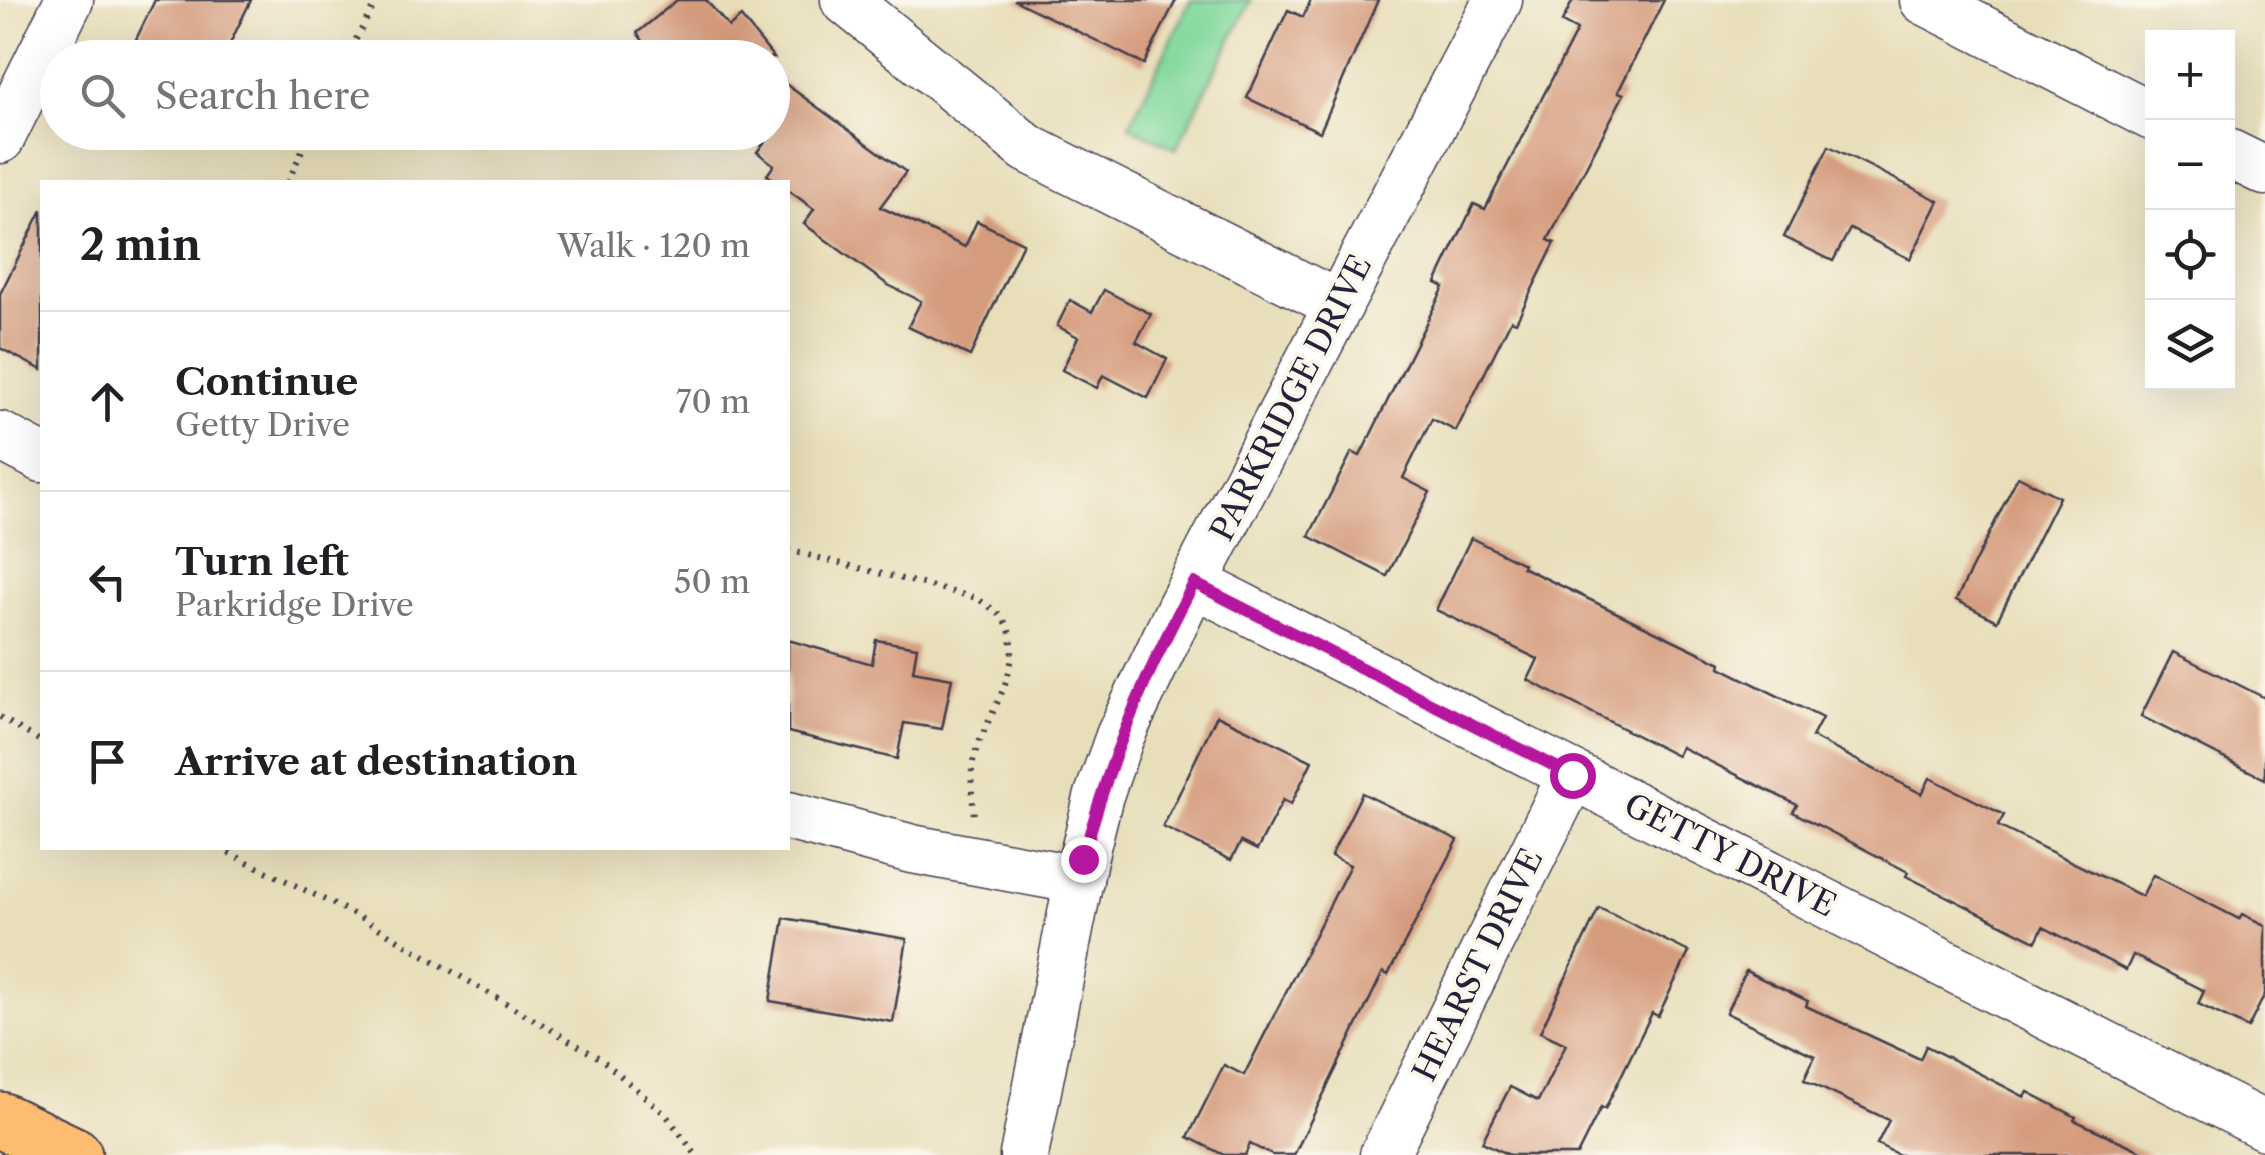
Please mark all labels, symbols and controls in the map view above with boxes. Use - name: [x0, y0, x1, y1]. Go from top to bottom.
- map controls: [2145, 30, 2235, 390]
- button: +: [2145, 30, 2235, 120]
- search box: [40, 40, 790, 150]
- icon: search: [75, 68, 130, 123]
- text: Search here: [155, 72, 370, 119]
- button: −: [2145, 120, 2235, 210]
- button: locate: [2145, 210, 2235, 300]
- text: 2 min: [80, 219, 201, 271]
- text: Walk · 120 m: [557, 226, 750, 265]
- street label: PARKRIDGE DRIVE: [1202, 248, 1380, 547]
- button: layers: [2145, 300, 2235, 390]
- text: Continue: [175, 358, 358, 405]
- icon: ahead: [80, 374, 135, 429]
- text: 70 m: [676, 382, 750, 421]
- text: Getty Drive: [175, 405, 350, 444]
- text: Turn left: [175, 538, 349, 585]
- icon: left: [80, 554, 135, 609]
- text: 50 m: [674, 562, 750, 601]
- text: Parkridge Drive: [175, 585, 414, 624]
- icon: arrive: [80, 734, 135, 789]
- text: Arrive at destination: [175, 738, 578, 785]
- route start: [1550, 753, 1596, 799]
- street label: GETTY DRIVE: [1618, 785, 1842, 925]
- route end: [1061, 837, 1107, 883]
- street label: HEARST DRIVE: [1404, 842, 1551, 1087]

